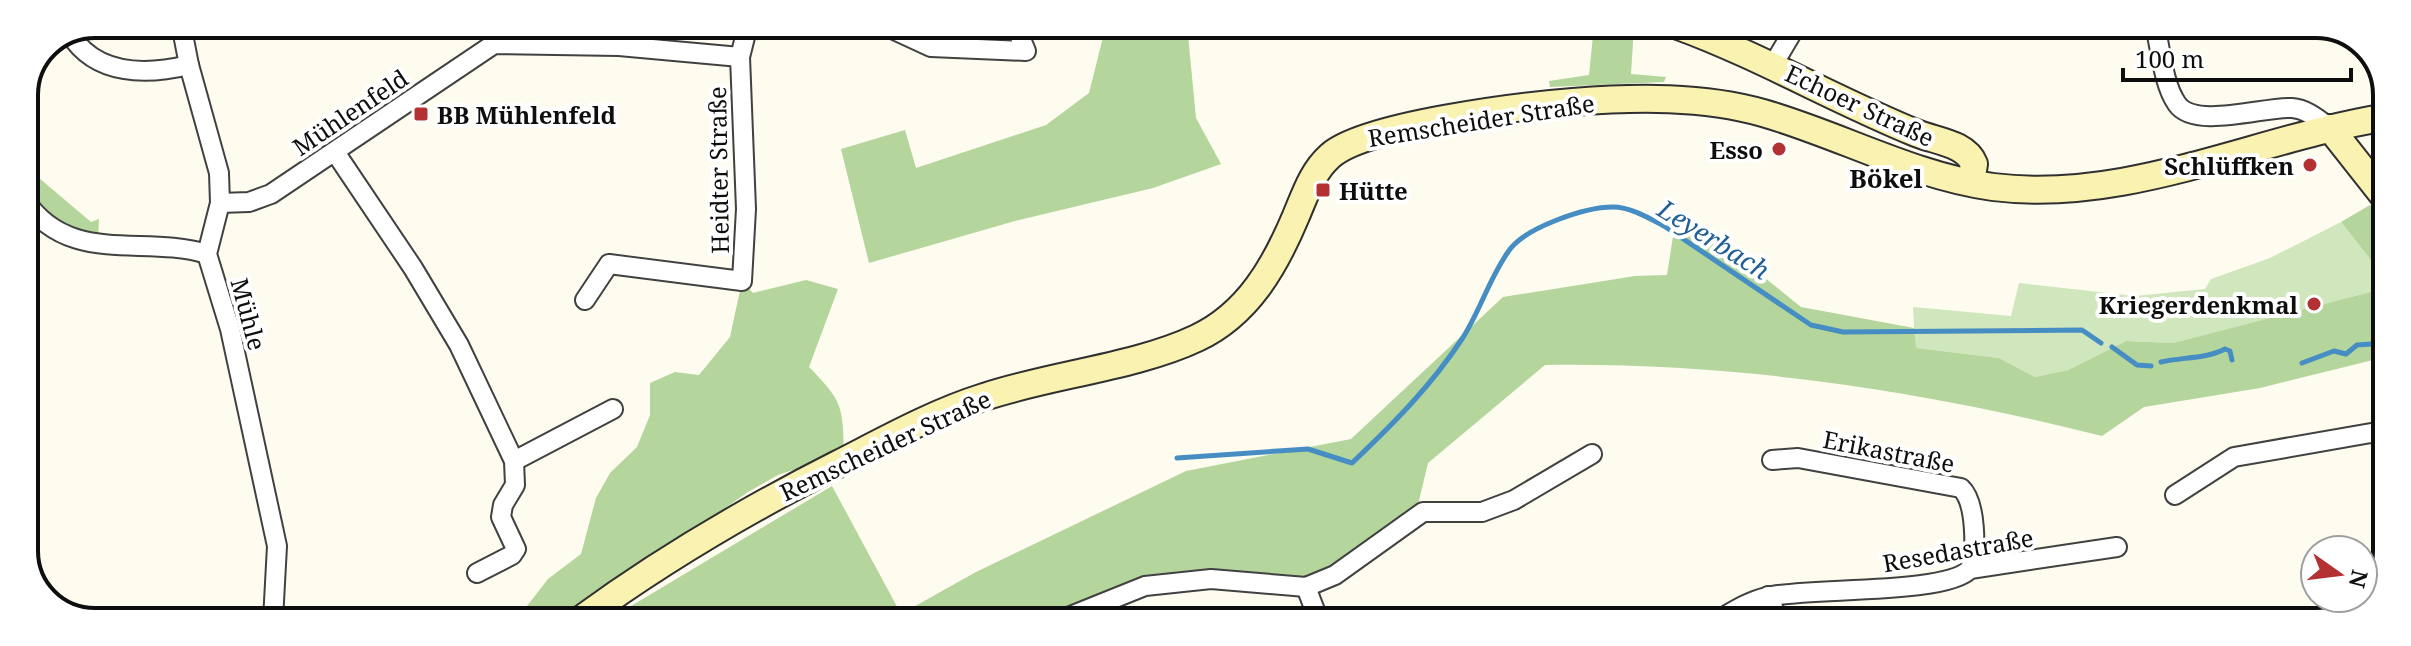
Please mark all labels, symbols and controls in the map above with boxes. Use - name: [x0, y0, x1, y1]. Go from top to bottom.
- scale bar: [2123, 32, 2351, 82]
- text: 100 m: [2135, 42, 2204, 75]
- street label: Echoer Straße: [1780, 56, 1940, 154]
- street label: Mühlenfeld: [286, 61, 414, 163]
- street label: Heidter Straße: [700, 86, 736, 254]
- street label: Remscheider Straße: [1365, 86, 1597, 154]
- place label: BB Mühlenfeld: [437, 98, 616, 131]
- marker: BB Mühlenfeld: [412, 105, 430, 123]
- place label: Esso: [1710, 133, 1763, 166]
- marker: Esso: [1770, 140, 1788, 158]
- place label: Schlüffken: [2164, 149, 2294, 182]
- marker: Schlüffken: [2301, 156, 2319, 174]
- district label: Bökel: [1849, 160, 1923, 196]
- place label: Hütte: [1339, 174, 1408, 207]
- marker: Hütte: [1314, 181, 1332, 199]
- water label: Leyerbach: [1650, 190, 1777, 288]
- street label: Mühle: [224, 274, 274, 354]
- place label: Kriegerdenkmal: [2099, 288, 2299, 321]
- marker: Kriegerdenkmal: [2305, 295, 2323, 313]
- street label: Remscheider Straße: [774, 382, 996, 508]
- street label: Erikastraße: [1820, 422, 1958, 480]
- street label: Resedastraße: [1880, 521, 2036, 579]
- north arrow: [2299, 534, 2379, 614]
- text: N: [2343, 567, 2376, 591]

